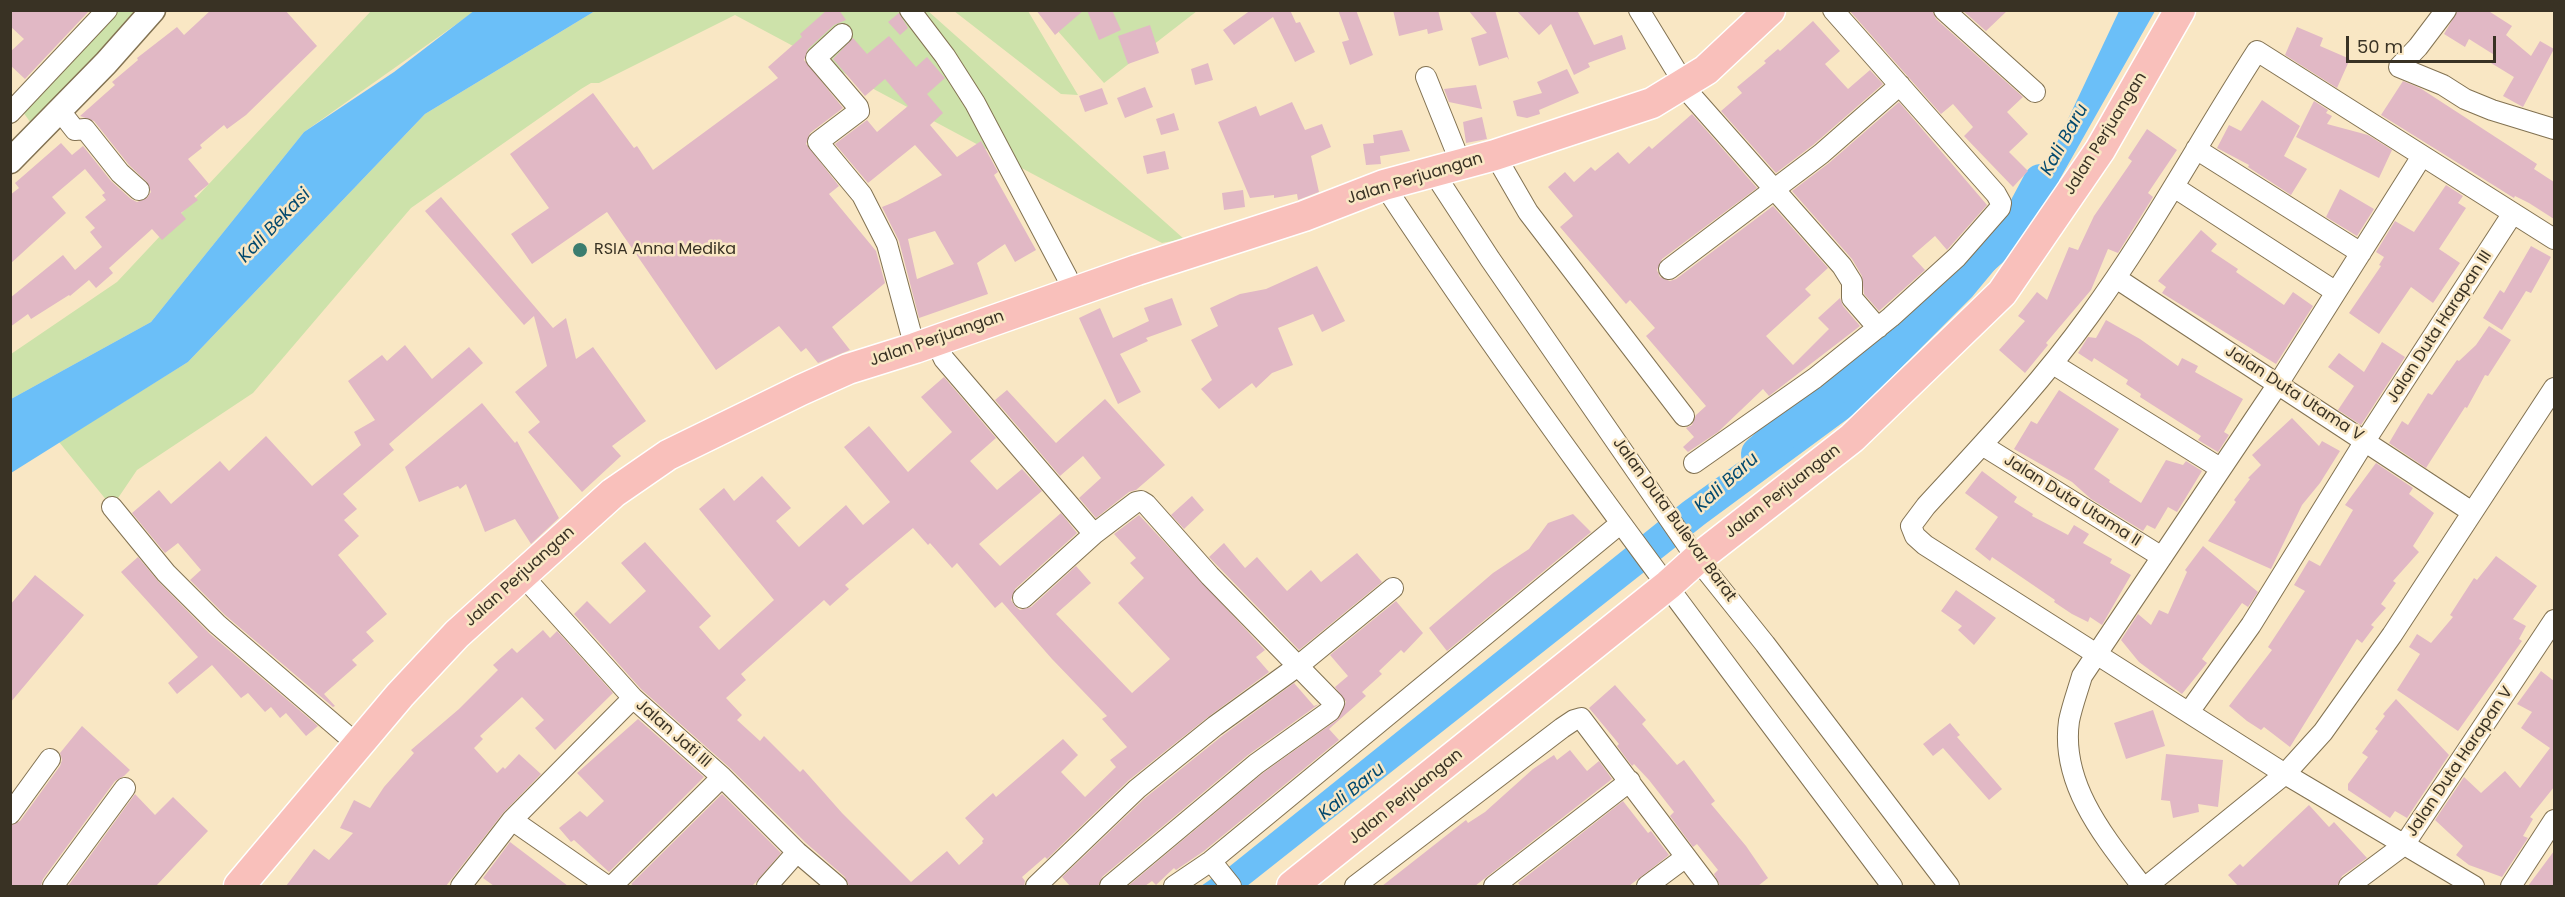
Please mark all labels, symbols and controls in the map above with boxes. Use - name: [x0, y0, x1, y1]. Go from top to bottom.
- scale bar: [2349, 24, 2499, 62]
- text: 50 m: [2357, 34, 2403, 59]
- street label: Jalan Perjuangan: [2061, 69, 2151, 199]
- water label: Kali Baru: [2036, 100, 2094, 180]
- street label: Jalan Perjuangan: [1345, 149, 1485, 209]
- water label: Kali Bekasi: [234, 184, 316, 268]
- place label: RSIA Anna Medika: [594, 240, 736, 260]
- marker: RSIA Anna Medika: [571, 241, 589, 259]
- street label: Jalan Duta Harapan III: [2384, 247, 2496, 407]
- street label: Jalan Perjuangan: [867, 307, 1007, 371]
- street label: Jalan Duta Utama V: [2221, 342, 2367, 446]
- street label: Jalan Duta Bulevar Barat: [1608, 434, 1740, 606]
- street label: Jalan Perjuangan: [1722, 441, 1844, 543]
- water label: Kali Baru: [1691, 449, 1763, 517]
- street label: Jalan Duta Utama II: [2000, 451, 2144, 551]
- street label: Jalan Perjuangan: [461, 523, 579, 631]
- street label: Jalan Duta Harapan V: [2403, 683, 2517, 841]
- street label: Jalan Jati III: [631, 696, 715, 772]
- street label: Jalan Perjuangan: [1345, 745, 1467, 849]
- water label: Kali Baru: [1315, 759, 1389, 825]

